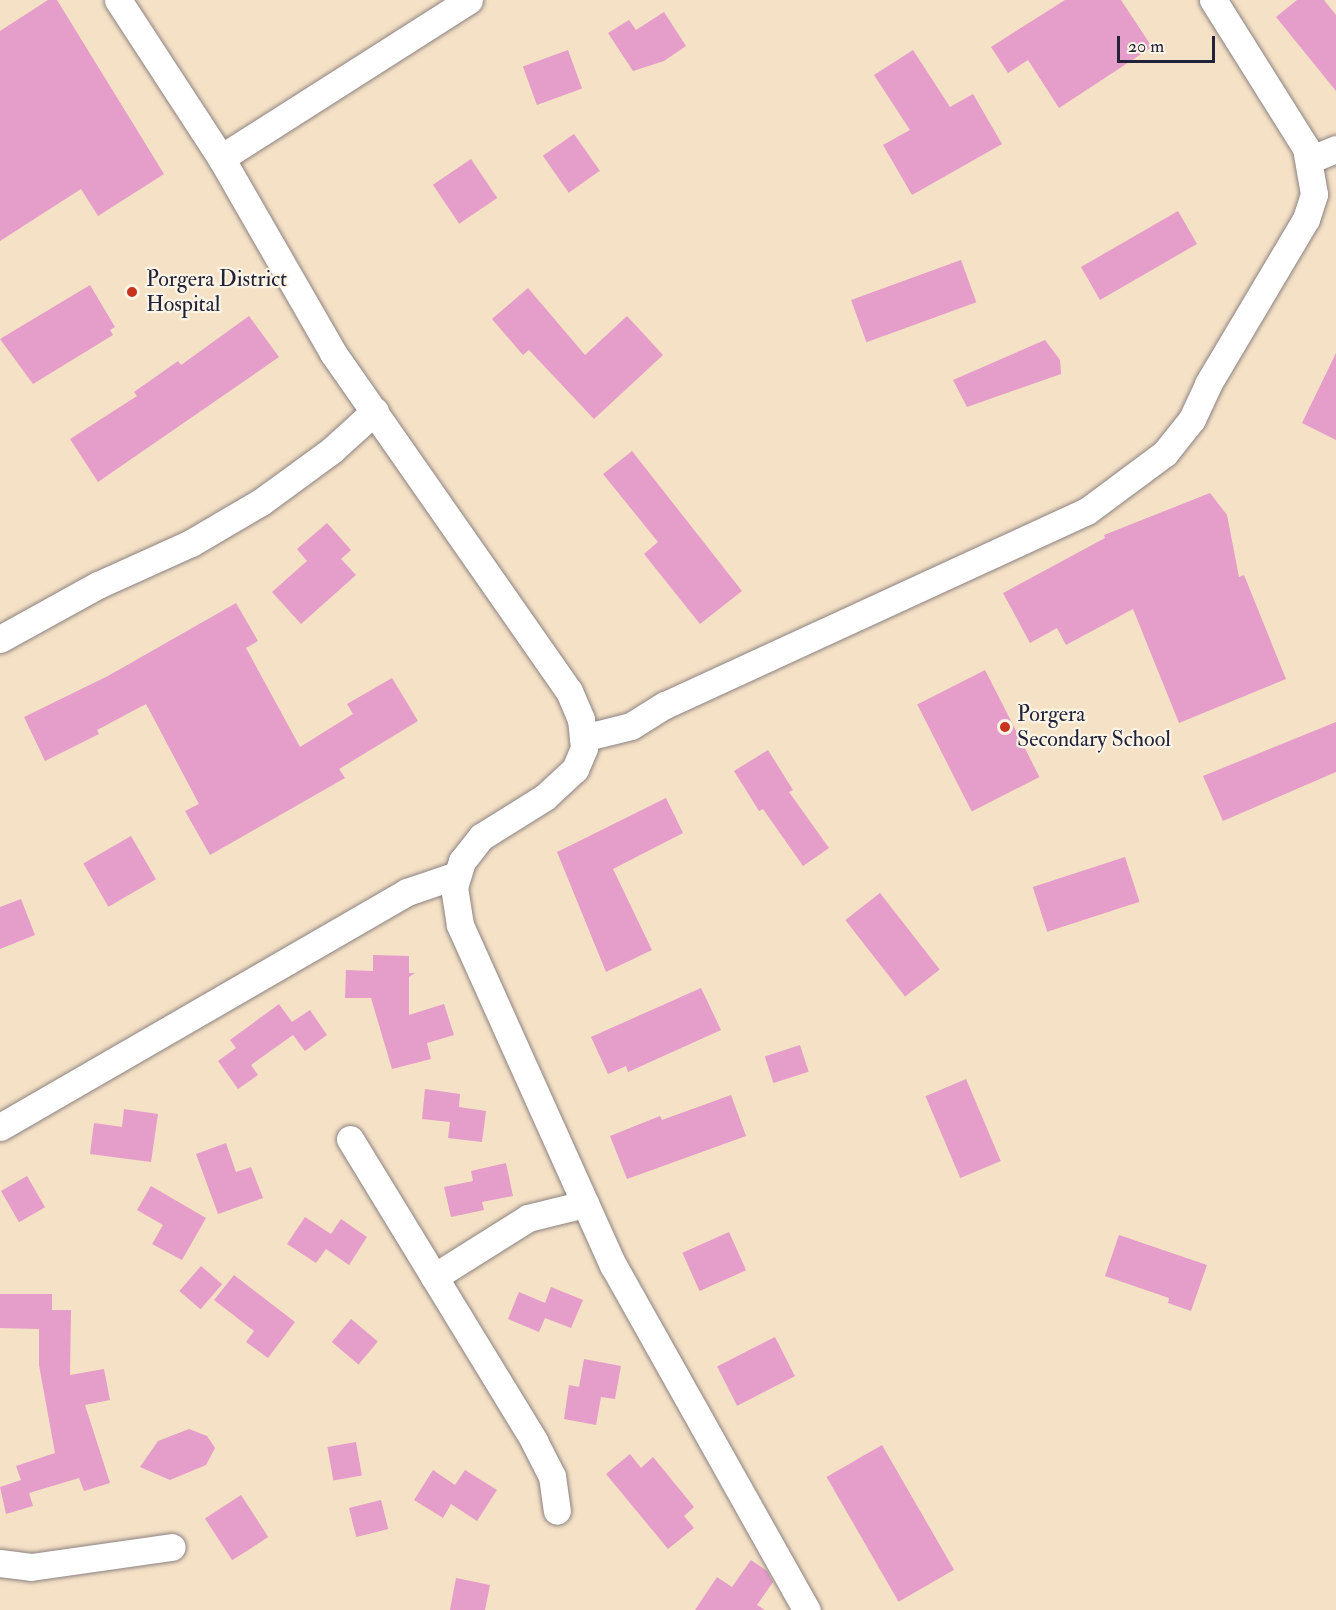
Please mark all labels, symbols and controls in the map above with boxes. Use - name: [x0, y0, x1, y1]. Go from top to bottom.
- scale bar: [1120, 24, 1218, 62]
- text: 20 m: [1128, 35, 1164, 58]
- place label: Porgera District Hospital: [146, 266, 287, 318]
- marker: Porgera District Hospital: [123, 283, 141, 301]
- place label: Porgera Secondary School: [1017, 701, 1171, 752]
- marker: Porgera Secondary School: [998, 720, 1012, 734]

